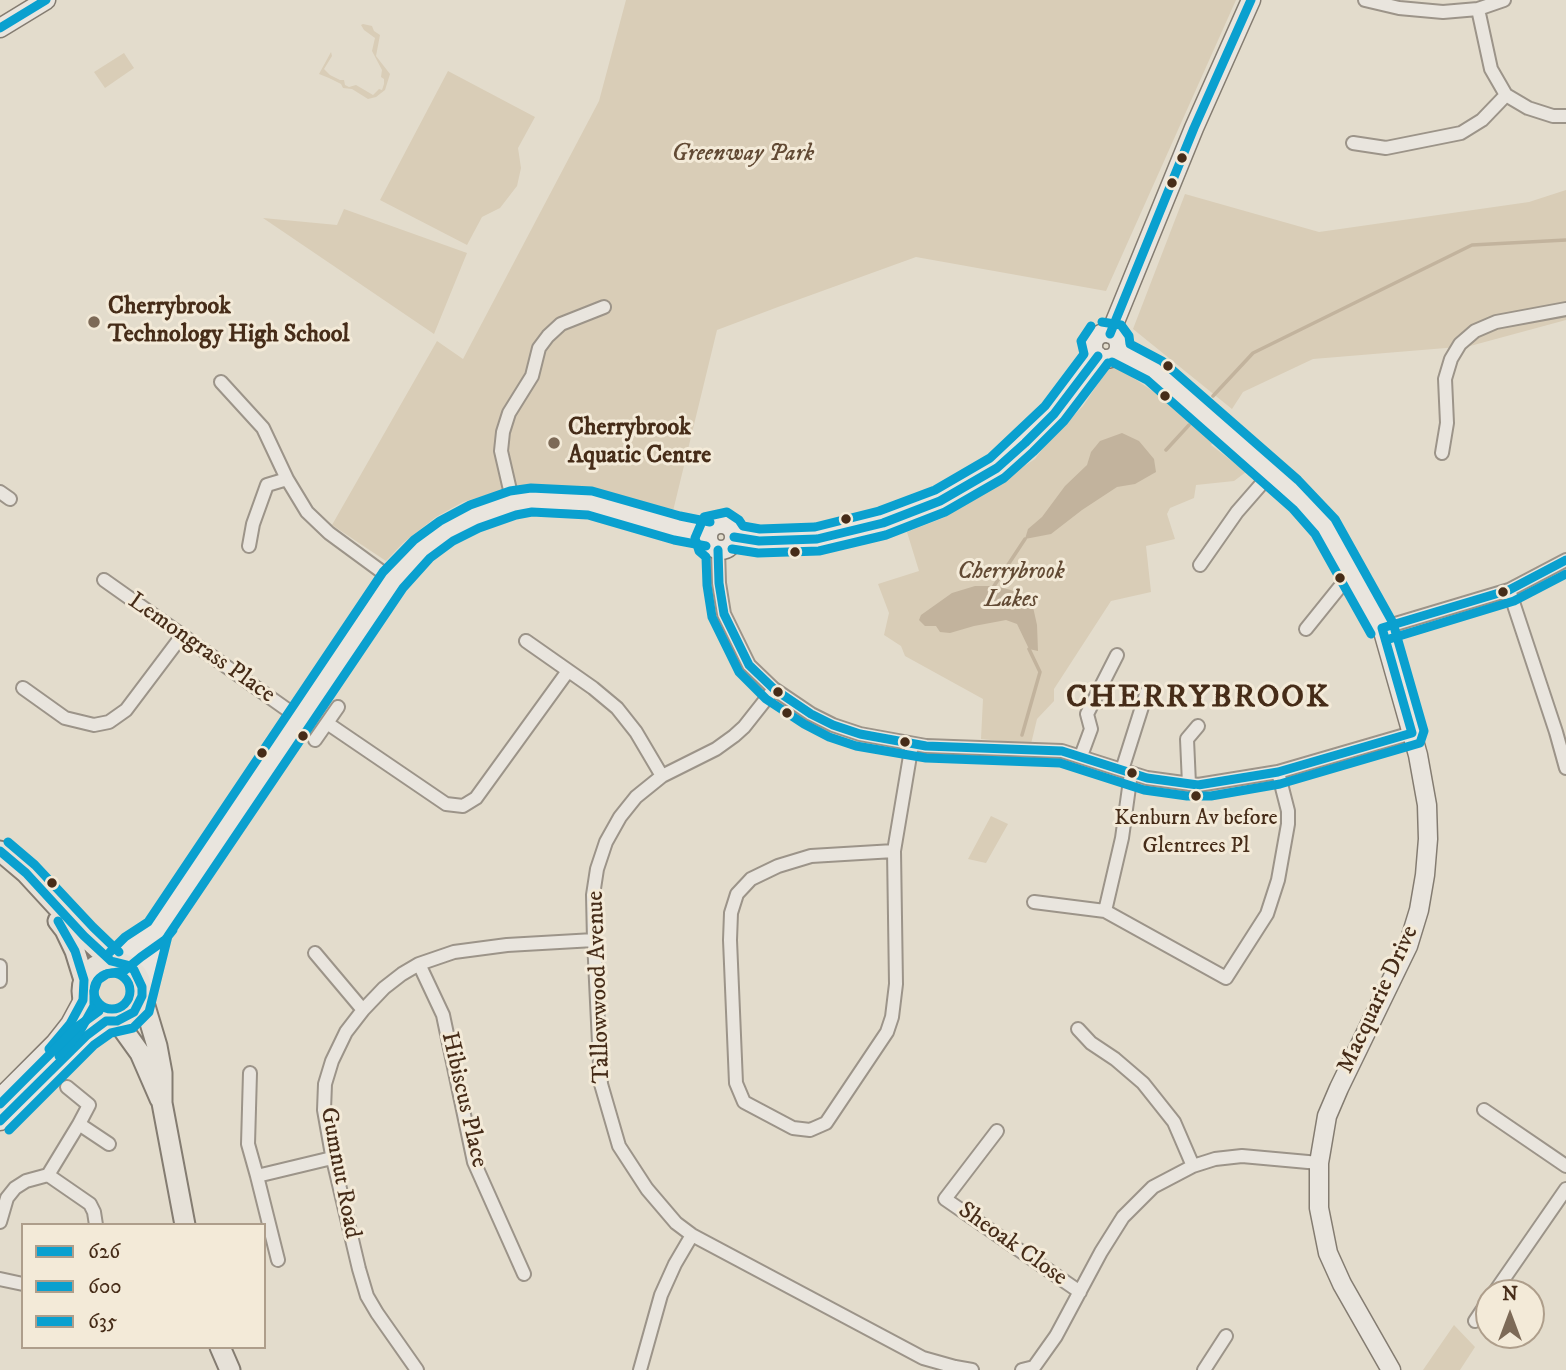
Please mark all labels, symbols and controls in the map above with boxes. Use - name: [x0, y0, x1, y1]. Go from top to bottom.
- park label: Greenway Park: [672, 141, 814, 169]
- unlabelled marker: [1175, 151, 1189, 165]
- unlabelled marker: [1165, 176, 1179, 190]
- place label: Cherrybrook Technology High School: [108, 294, 350, 350]
- marker: Cherrybrook Technology High School: [86, 314, 102, 330]
- unlabelled marker: [1161, 359, 1175, 373]
- unlabelled marker: [1158, 389, 1172, 403]
- place label: Cherrybrook Aquatic Centre: [568, 415, 711, 471]
- marker: Cherrybrook Aquatic Centre: [546, 435, 562, 451]
- unlabelled marker: [839, 512, 853, 526]
- unlabelled marker: [788, 545, 802, 559]
- park label: Cherrybrook Lakes: [957, 559, 1065, 615]
- unlabelled marker: [1333, 571, 1347, 585]
- unlabelled marker: [1496, 585, 1510, 599]
- street label: Lemongrass Place: [122, 588, 280, 710]
- district label: CHERRYBROOK: [1067, 680, 1329, 718]
- unlabelled marker: [771, 685, 785, 699]
- unlabelled marker: [780, 706, 794, 720]
- unlabelled marker: [296, 729, 310, 743]
- unlabelled marker: [898, 735, 912, 749]
- unlabelled marker: [255, 746, 269, 760]
- unlabelled marker: [1125, 766, 1139, 780]
- marker: Kenburn Av before Glentrees Pl: [1189, 789, 1203, 803]
- place label: Kenburn Av before Glentrees Pl: [1114, 806, 1278, 858]
- unlabelled marker: [45, 876, 59, 890]
- street label: Tallowwood Avenue: [582, 890, 618, 1084]
- street label: Macquarie Drive: [1332, 922, 1426, 1078]
- street label: Hibiscus Place: [433, 1029, 493, 1171]
- street label: Gumnut Road: [312, 1105, 366, 1241]
- street label: Sheoak Close: [952, 1197, 1072, 1293]
- legend: [21, 1223, 266, 1349]
- text: 626: [88, 1239, 120, 1265]
- text: 600: [88, 1274, 122, 1300]
- north arrow: [1475, 1279, 1545, 1349]
- text: N: [1502, 1283, 1518, 1306]
- text: 635: [88, 1309, 117, 1335]

